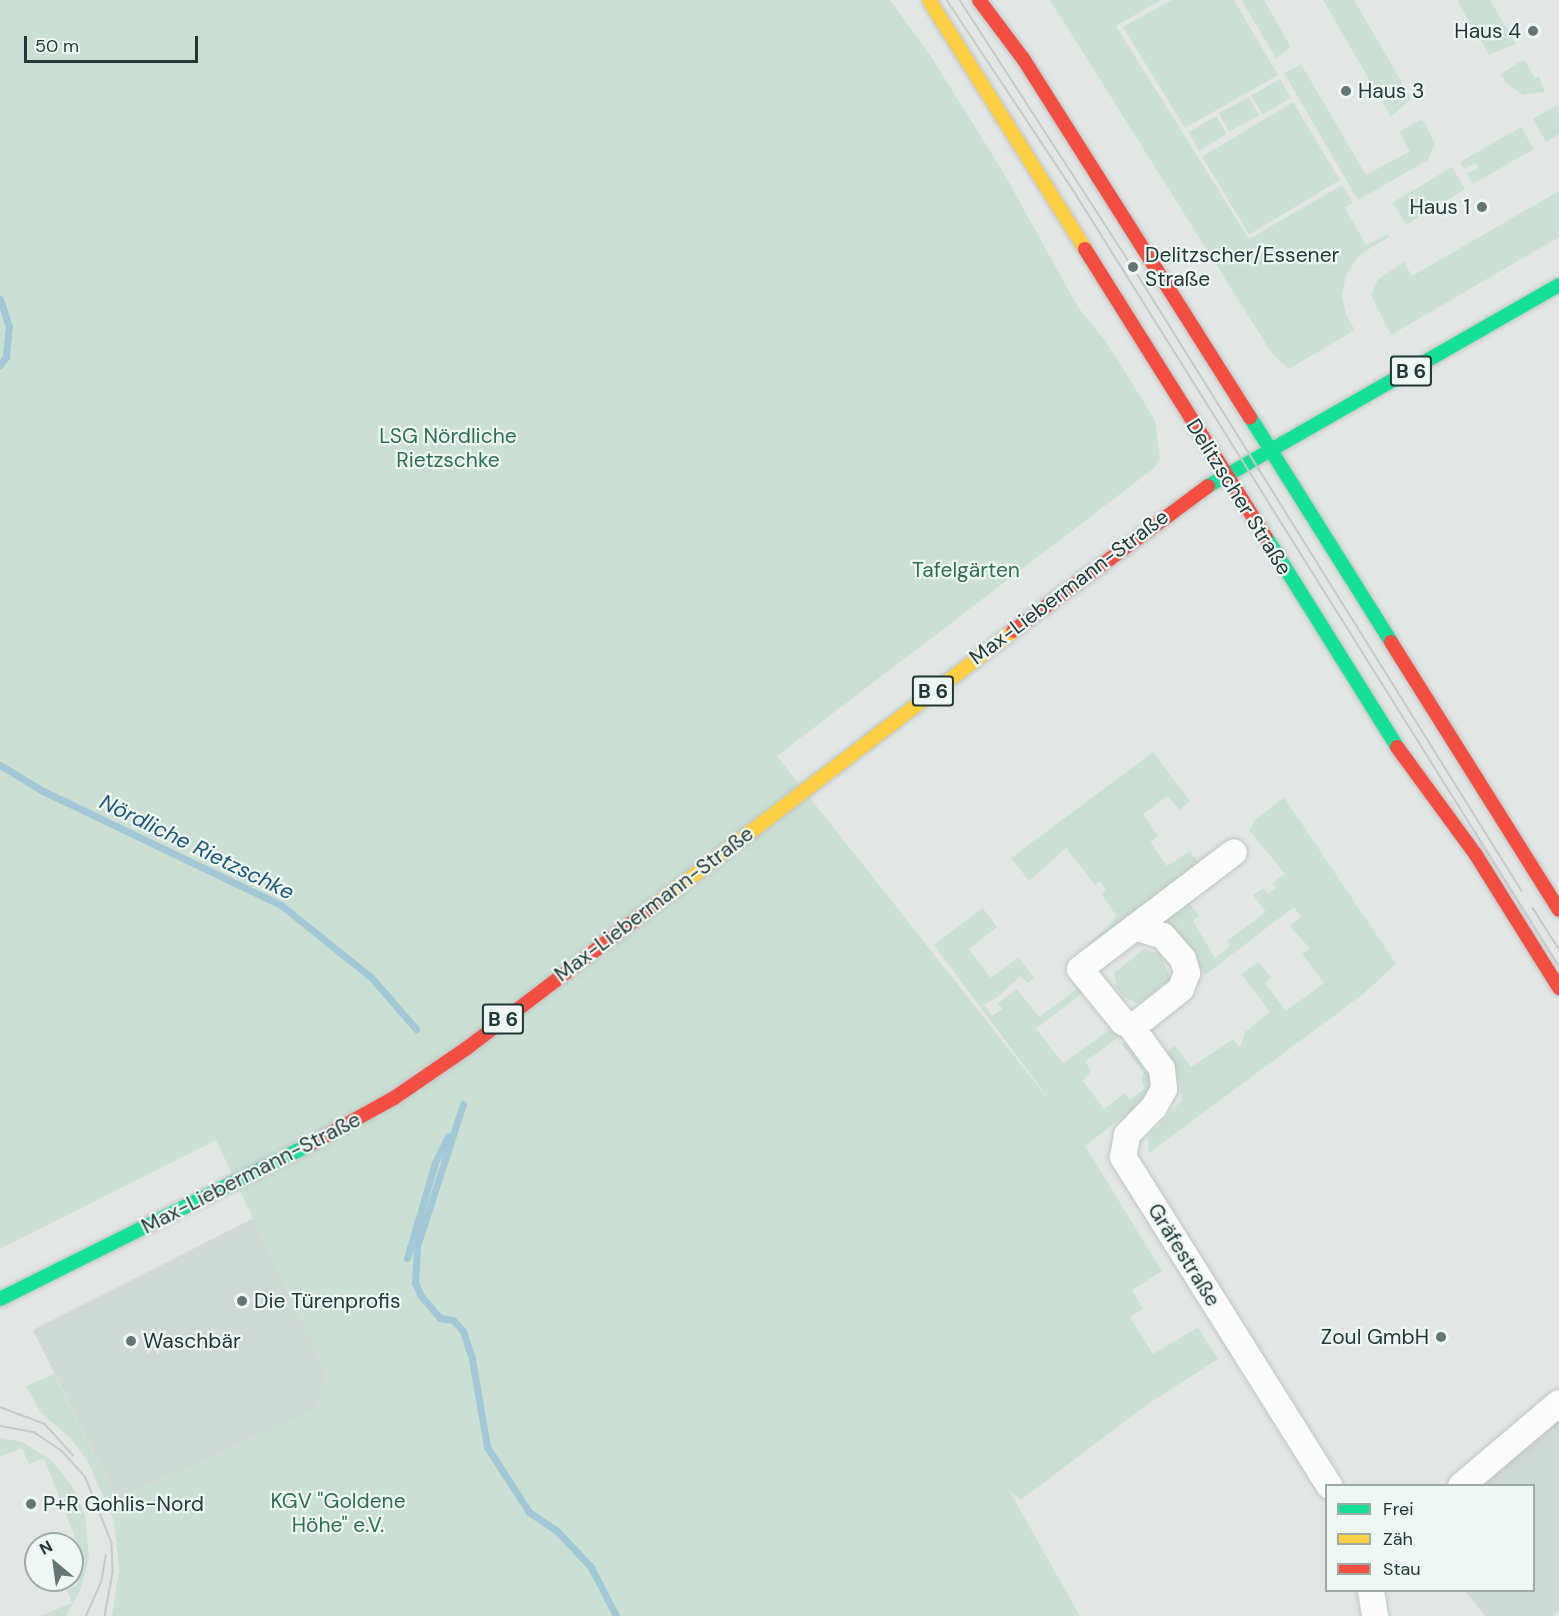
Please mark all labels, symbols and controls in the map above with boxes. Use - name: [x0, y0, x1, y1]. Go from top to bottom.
- place label: Haus 4: [1454, 18, 1521, 44]
- scale bar: [27, 24, 201, 62]
- marker: Haus 4: [1526, 24, 1540, 38]
- text: 50 m: [35, 34, 79, 58]
- place label: Haus 3: [1358, 78, 1424, 104]
- marker: Haus 3: [1339, 84, 1353, 98]
- place label: Haus 1: [1410, 194, 1470, 220]
- marker: Haus 1: [1475, 200, 1489, 214]
- place label: Delitzscher/Essener Straße: [1145, 242, 1339, 292]
- marker: Delitzscher/Essener Straße: [1126, 260, 1140, 274]
- road number: B 6: [1388, 354, 1434, 388]
- street label: Delitzscher Straße: [1181, 414, 1297, 580]
- park label: LSG Nördliche Rietzschke: [379, 423, 517, 473]
- street label: Max-Liebermann-Straße: [965, 504, 1173, 670]
- park label: Tafelgärten: [912, 557, 1020, 583]
- road number: B 6: [910, 674, 956, 708]
- water label: Nördliche Rietzschke: [95, 788, 299, 906]
- street label: Max-Liebermann-Straße: [550, 821, 758, 987]
- road number: B 6: [480, 1002, 526, 1036]
- street label: Max-Liebermann-Straße: [137, 1107, 365, 1239]
- street label: Gräfestraße: [1142, 1199, 1226, 1311]
- place label: Die Türenprofis: [254, 1288, 400, 1314]
- marker: Die Türenprofis: [235, 1294, 249, 1308]
- place label: Zoul GmbH: [1321, 1324, 1429, 1350]
- place label: Waschbär: [143, 1328, 241, 1354]
- marker: Zoul GmbH: [1434, 1330, 1448, 1344]
- marker: Waschbär: [124, 1334, 138, 1348]
- legend: [1325, 1484, 1535, 1592]
- park label: KGV "Goldene Höhe" e.V.: [270, 1488, 406, 1538]
- place label: P+R Gohlis-Nord: [43, 1491, 204, 1517]
- marker: P+R Gohlis-Nord: [24, 1497, 38, 1511]
- text: Frei: [1383, 1497, 1414, 1521]
- text: Zäh: [1383, 1527, 1413, 1551]
- north arrow: [24, 1532, 84, 1592]
- text: N: [36, 1536, 56, 1560]
- text: Stau: [1383, 1557, 1421, 1581]

